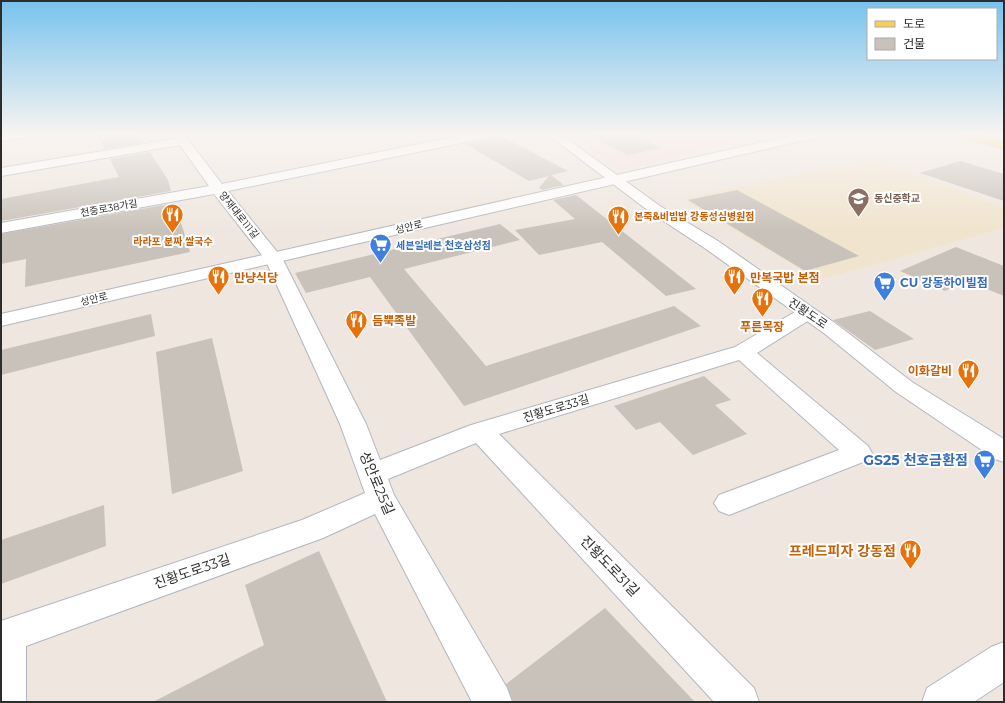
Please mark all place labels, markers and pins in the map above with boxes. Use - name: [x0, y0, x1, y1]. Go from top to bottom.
- school or university icon: 동신중학교: [846, 185, 872, 218]
- place label: 동신중학교: [874, 192, 920, 205]
- restaurant icon: 라라포 분짜 쌀국수: [160, 202, 186, 235]
- restaurant icon: 본죽&비빔밥 강동성심병원점: [605, 203, 631, 236]
- place label: 본죽&비빔밥 강동성심병원점: [634, 210, 755, 223]
- supermarket icon: 세븐일레븐 천호삼성점: [368, 232, 394, 265]
- place label: 라라포 분짜 쌀국수: [133, 235, 213, 248]
- place label: 세븐일레븐 천호삼성점: [396, 239, 491, 252]
- restaurant icon: 만냥식당: [206, 264, 232, 297]
- restaurant icon: 만복국밥 본점: [722, 264, 748, 297]
- supermarket icon: CU 강동하이빌점: [871, 269, 897, 302]
- place label: 만냥식당: [234, 270, 278, 285]
- place label: 만복국밥 본점: [750, 270, 820, 285]
- place label: CU 강동하이빌점: [900, 275, 988, 290]
- restaurant icon: 푸른목장: [749, 286, 775, 319]
- restaurant icon: 듬뿍족발: [343, 307, 369, 340]
- place label: 듬뿍족발: [372, 313, 416, 328]
- place label: 푸른목장: [740, 319, 784, 334]
- restaurant icon: 이화갈비: [955, 357, 981, 390]
- place label: 이화갈비: [908, 363, 952, 378]
- supermarket icon: GS25 천호금환점: [971, 447, 997, 480]
- place label: GS25 천호금환점: [863, 451, 968, 469]
- restaurant icon: 프레드피자 강동점: [898, 538, 924, 571]
- place label: 프레드피자 강동점: [789, 542, 896, 560]

